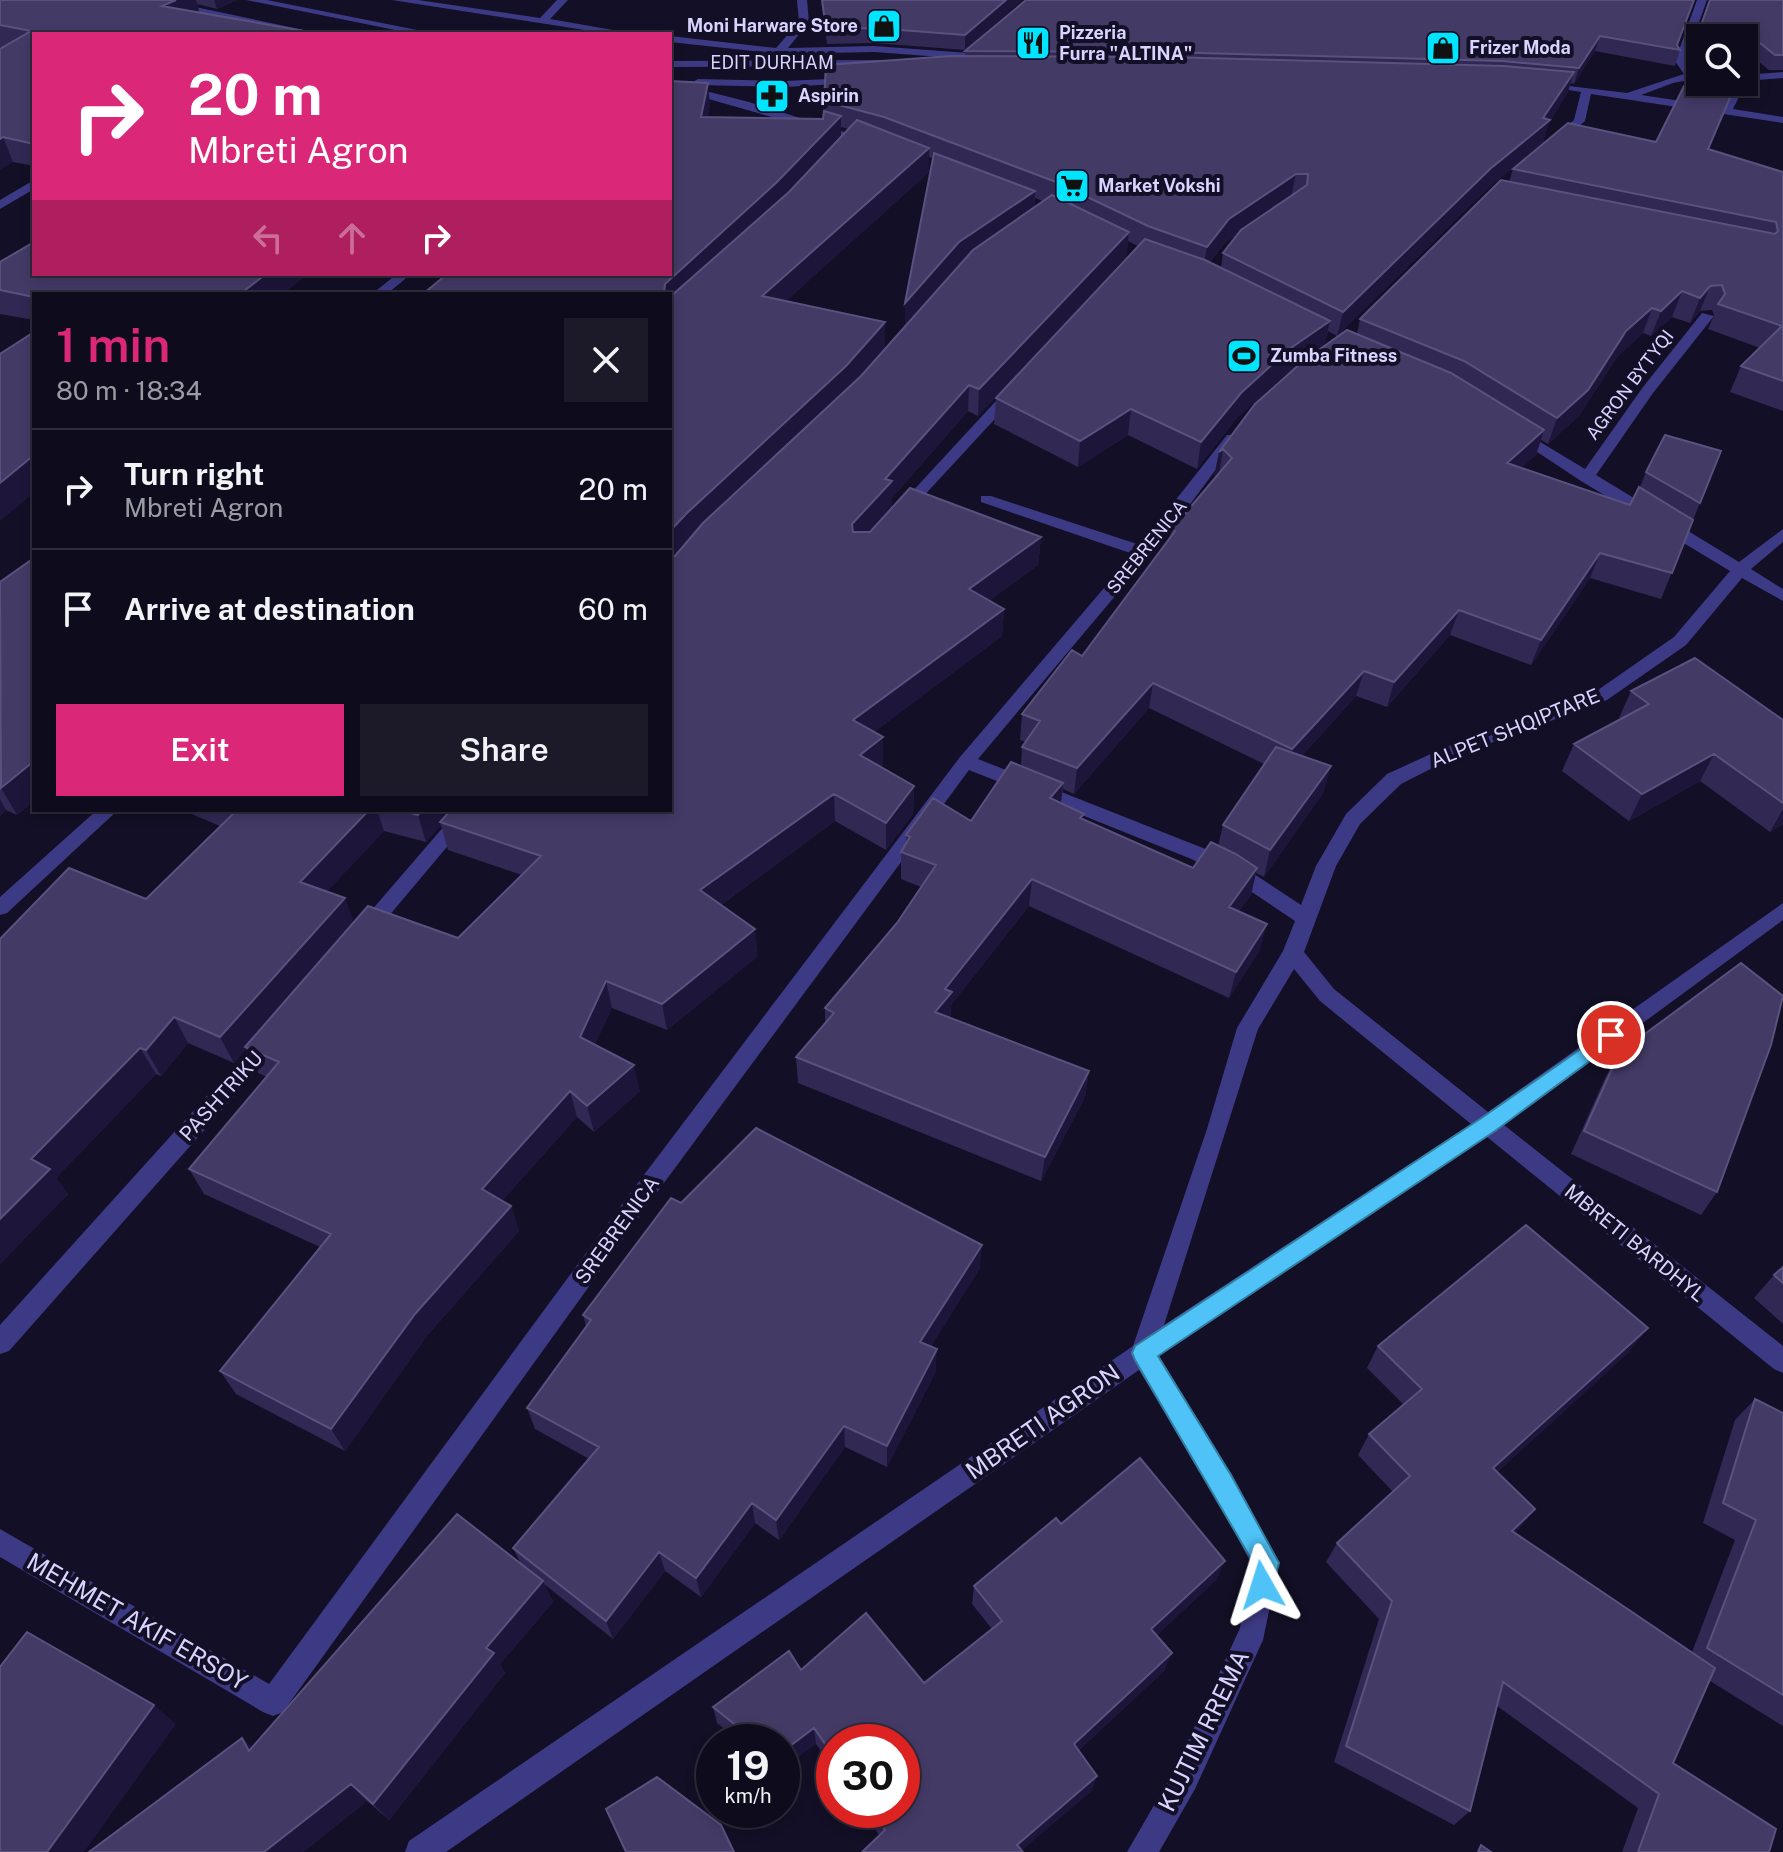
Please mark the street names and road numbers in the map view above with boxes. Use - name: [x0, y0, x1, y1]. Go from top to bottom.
- street label: EDIT DURHAM: [710, 52, 834, 73]
- street label: AGRON BYTYQI: [1582, 326, 1678, 444]
- street label: SREBRENICA: [1102, 495, 1191, 598]
- street label: ALPET SHQIPTARE: [1427, 683, 1603, 773]
- street label: PASHTRIKU: [174, 1046, 268, 1146]
- street label: SREBRENICA: [570, 1171, 664, 1289]
- street label: MBRETI BARDHYL: [1560, 1179, 1710, 1307]
- street label: MBRETI AGRON: [960, 1358, 1125, 1485]
- street label: MEHMET AKIF ERSOY: [22, 1547, 253, 1696]
- street label: KUJTIM RREMA: [1152, 1645, 1254, 1816]

